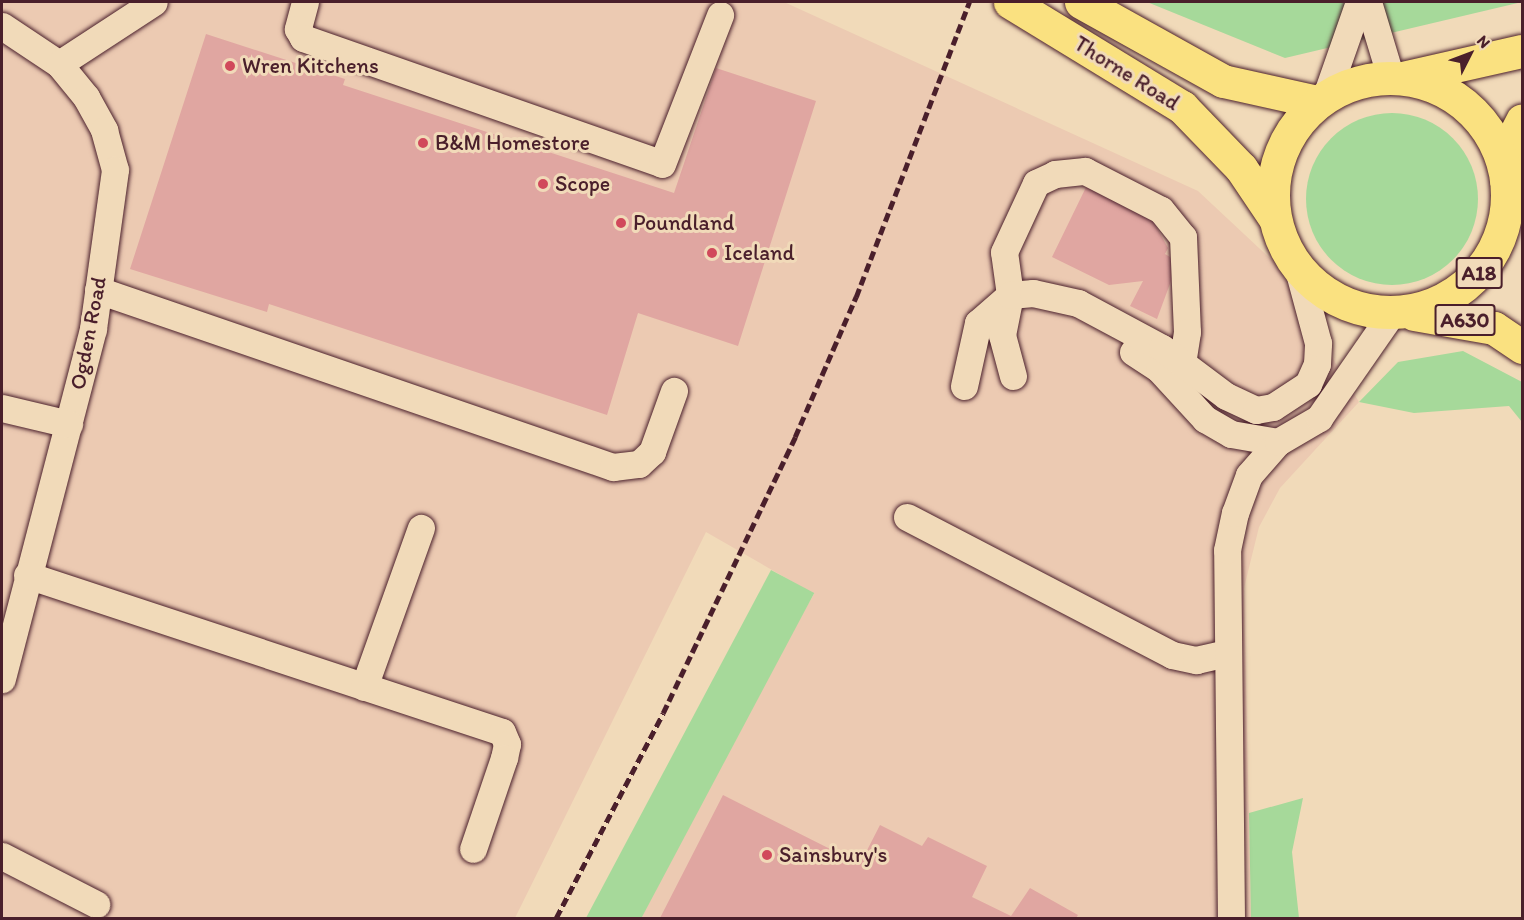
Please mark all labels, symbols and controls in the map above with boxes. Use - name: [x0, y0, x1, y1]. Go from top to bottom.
- north arrow: [1440, 24, 1500, 84]
- street label: Thorne Road: [1070, 30, 1184, 116]
- text: N: [1473, 31, 1494, 52]
- place label: Wren Kitchens: [242, 53, 379, 79]
- marker: Wren Kitchens: [223, 59, 237, 73]
- place label: B&M Homestore: [435, 130, 590, 156]
- marker: B&M Homestore: [416, 136, 430, 150]
- place label: Scope: [555, 171, 610, 197]
- marker: Scope: [536, 177, 550, 191]
- place label: Poundland: [633, 210, 734, 236]
- marker: Poundland: [614, 216, 628, 230]
- place label: Iceland: [724, 240, 795, 266]
- marker: Iceland: [705, 246, 719, 260]
- road number: A18: [1455, 255, 1503, 291]
- street label: Ogden Road: [64, 274, 112, 392]
- road number: A630: [1434, 302, 1496, 338]
- place label: Sainsbury's: [779, 842, 887, 868]
- marker: Sainsbury's: [760, 848, 774, 862]

